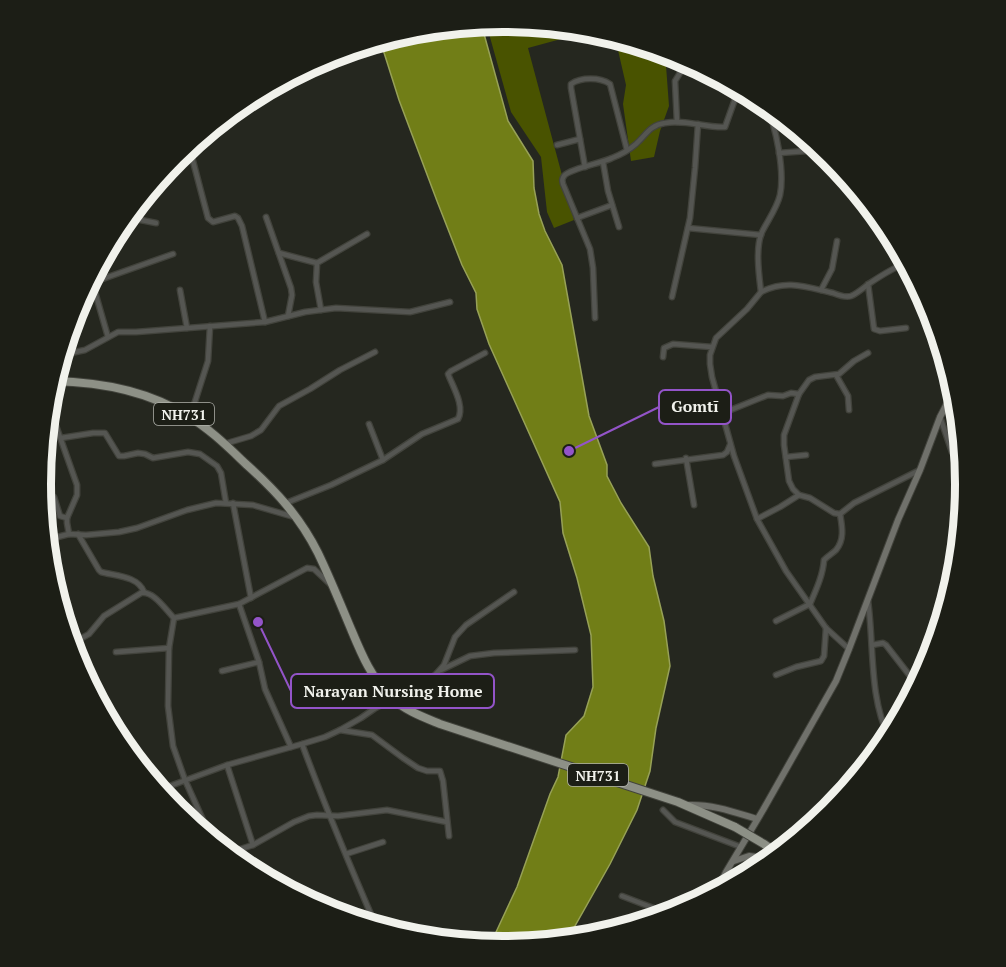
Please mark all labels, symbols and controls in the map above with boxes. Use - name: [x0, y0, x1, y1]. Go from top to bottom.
- callout: Gomtī: [659, 390, 731, 424]
- text: Gomtī: [671, 395, 719, 417]
- road number: NH731: [154, 403, 214, 425]
- callout: Narayan Nursing Home: [291, 674, 494, 708]
- text: Narayan Nursing Home: [303, 680, 483, 702]
- road number: NH731: [568, 764, 628, 786]

